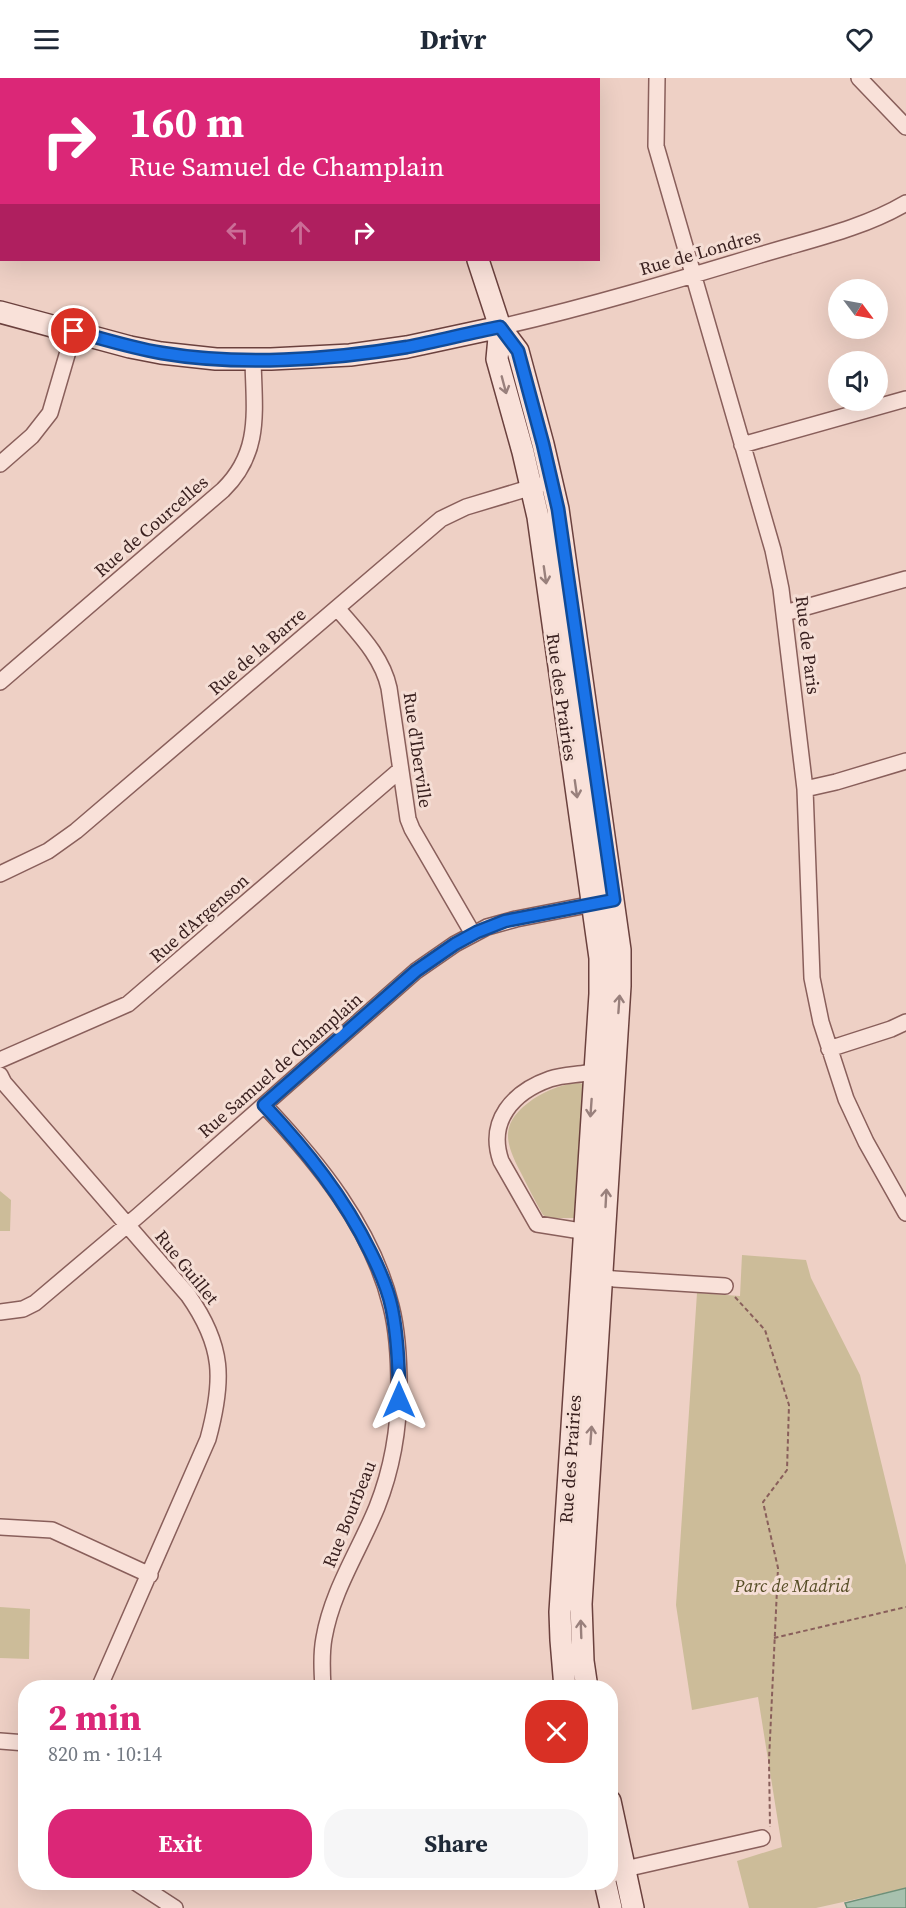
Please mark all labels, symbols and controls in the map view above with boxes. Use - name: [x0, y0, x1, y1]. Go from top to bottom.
- text: Drivr: [420, 21, 486, 58]
- icon: menu: [30, 23, 63, 56]
- icon: heart: [843, 23, 876, 56]
- text: 160 m: [129, 93, 244, 151]
- icon: right: [30, 102, 108, 180]
- text: Rue Samuel de Champlain: [129, 148, 444, 185]
- icon: left: [221, 216, 254, 249]
- icon: ahead: [284, 216, 317, 249]
- icon: right: [347, 216, 380, 249]
- street label: Rue de Londres: [637, 223, 764, 281]
- north arrow: [828, 279, 888, 339]
- map controls: [828, 279, 888, 411]
- pin: [48, 305, 99, 356]
- icon: arrive: [57, 314, 90, 347]
- button: sound: [828, 351, 888, 411]
- one-way arrow: [498, 375, 510, 394]
- street label: Rue de Courcelles: [89, 469, 213, 582]
- one-way arrow: [540, 565, 551, 584]
- street label: Rue de Paris: [790, 594, 826, 696]
- street label: Rue de la Barre: [203, 602, 311, 700]
- street label: Rue des Prairies: [541, 631, 583, 763]
- street label: Rue d'Iberville: [397, 690, 439, 810]
- one-way arrow: [570, 778, 581, 798]
- street label: Rue d'Argenson: [144, 868, 254, 968]
- street label: Rue Samuel de Champlain: [192, 987, 368, 1143]
- one-way arrow: [614, 994, 625, 1014]
- one-way arrow: [586, 1097, 597, 1117]
- one-way arrow: [601, 1189, 612, 1209]
- street label: Rue Guillet: [149, 1225, 225, 1310]
- position arrow: [367, 1368, 431, 1432]
- street label: Rue des Prairies: [553, 1394, 587, 1524]
- one-way arrow: [586, 1425, 597, 1445]
- street label: Rue Bourbeau: [316, 1457, 382, 1571]
- park label: Parc de Madrid: [733, 1573, 850, 1598]
- one-way arrow: [576, 1620, 587, 1640]
- text: 2 min: [48, 1693, 141, 1742]
- button: close: [525, 1700, 588, 1763]
- text: 820 m · 10:14: [48, 1740, 162, 1768]
- button: Exit: [48, 1809, 312, 1878]
- button: Share: [324, 1809, 588, 1878]

